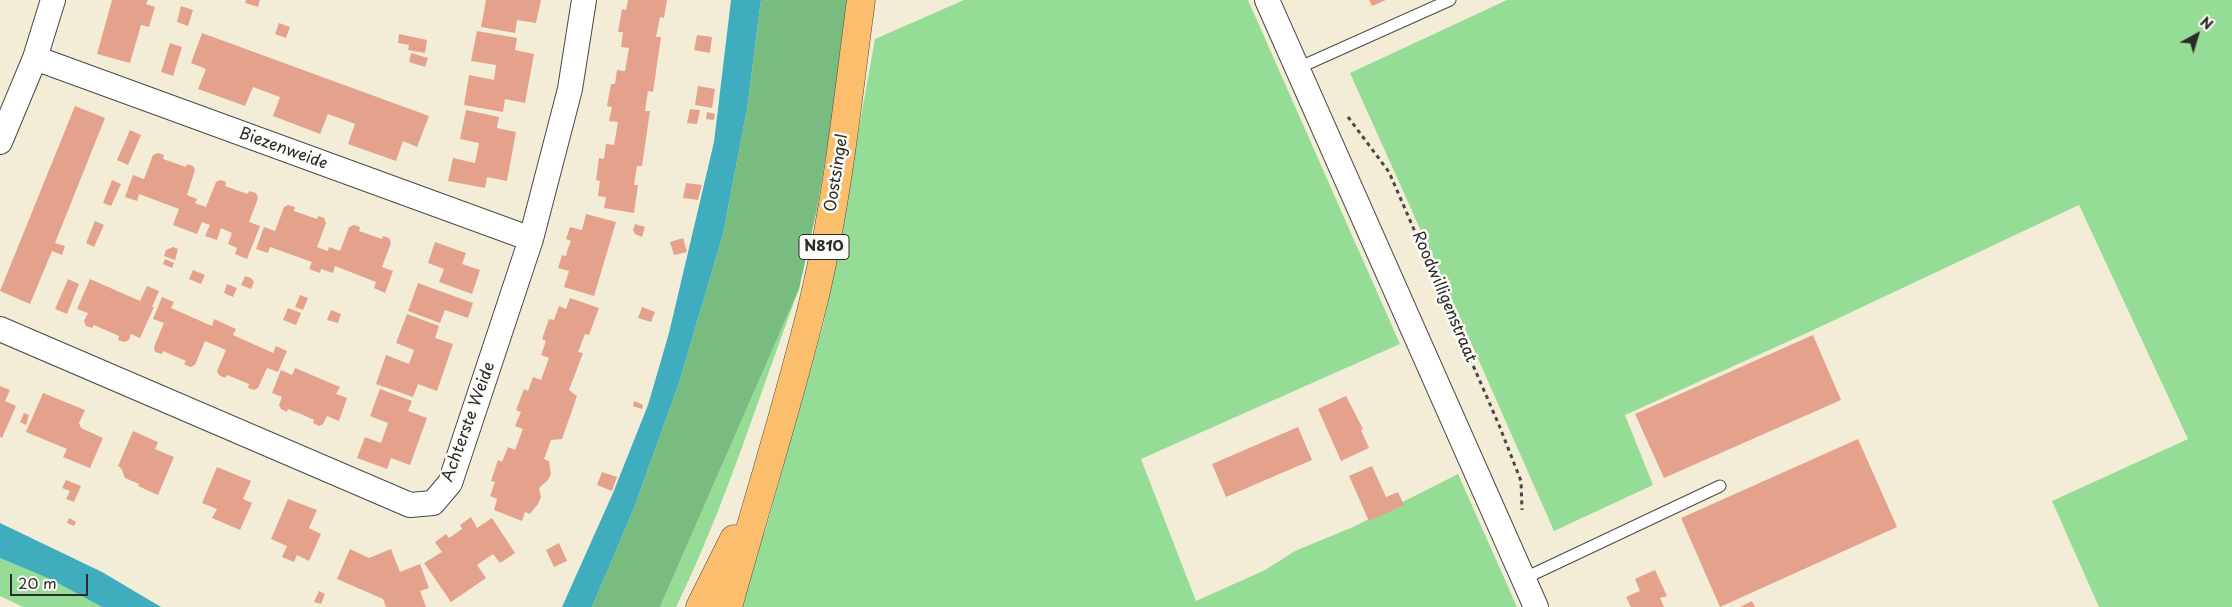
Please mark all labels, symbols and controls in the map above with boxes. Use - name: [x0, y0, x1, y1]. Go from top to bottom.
- north arrow: [2172, 10, 2222, 60]
- text: N: [2196, 11, 2218, 35]
- street label: Biezenweide: [236, 124, 330, 174]
- street label: Oostsingel: [821, 133, 853, 213]
- street label: Roodwilligenstraat: [1408, 229, 1480, 365]
- road number: N810: [799, 234, 849, 260]
- street label: Achterste Weide: [438, 360, 500, 484]
- scale bar: [12, 564, 90, 596]
- text: 20 m: [18, 571, 57, 594]

